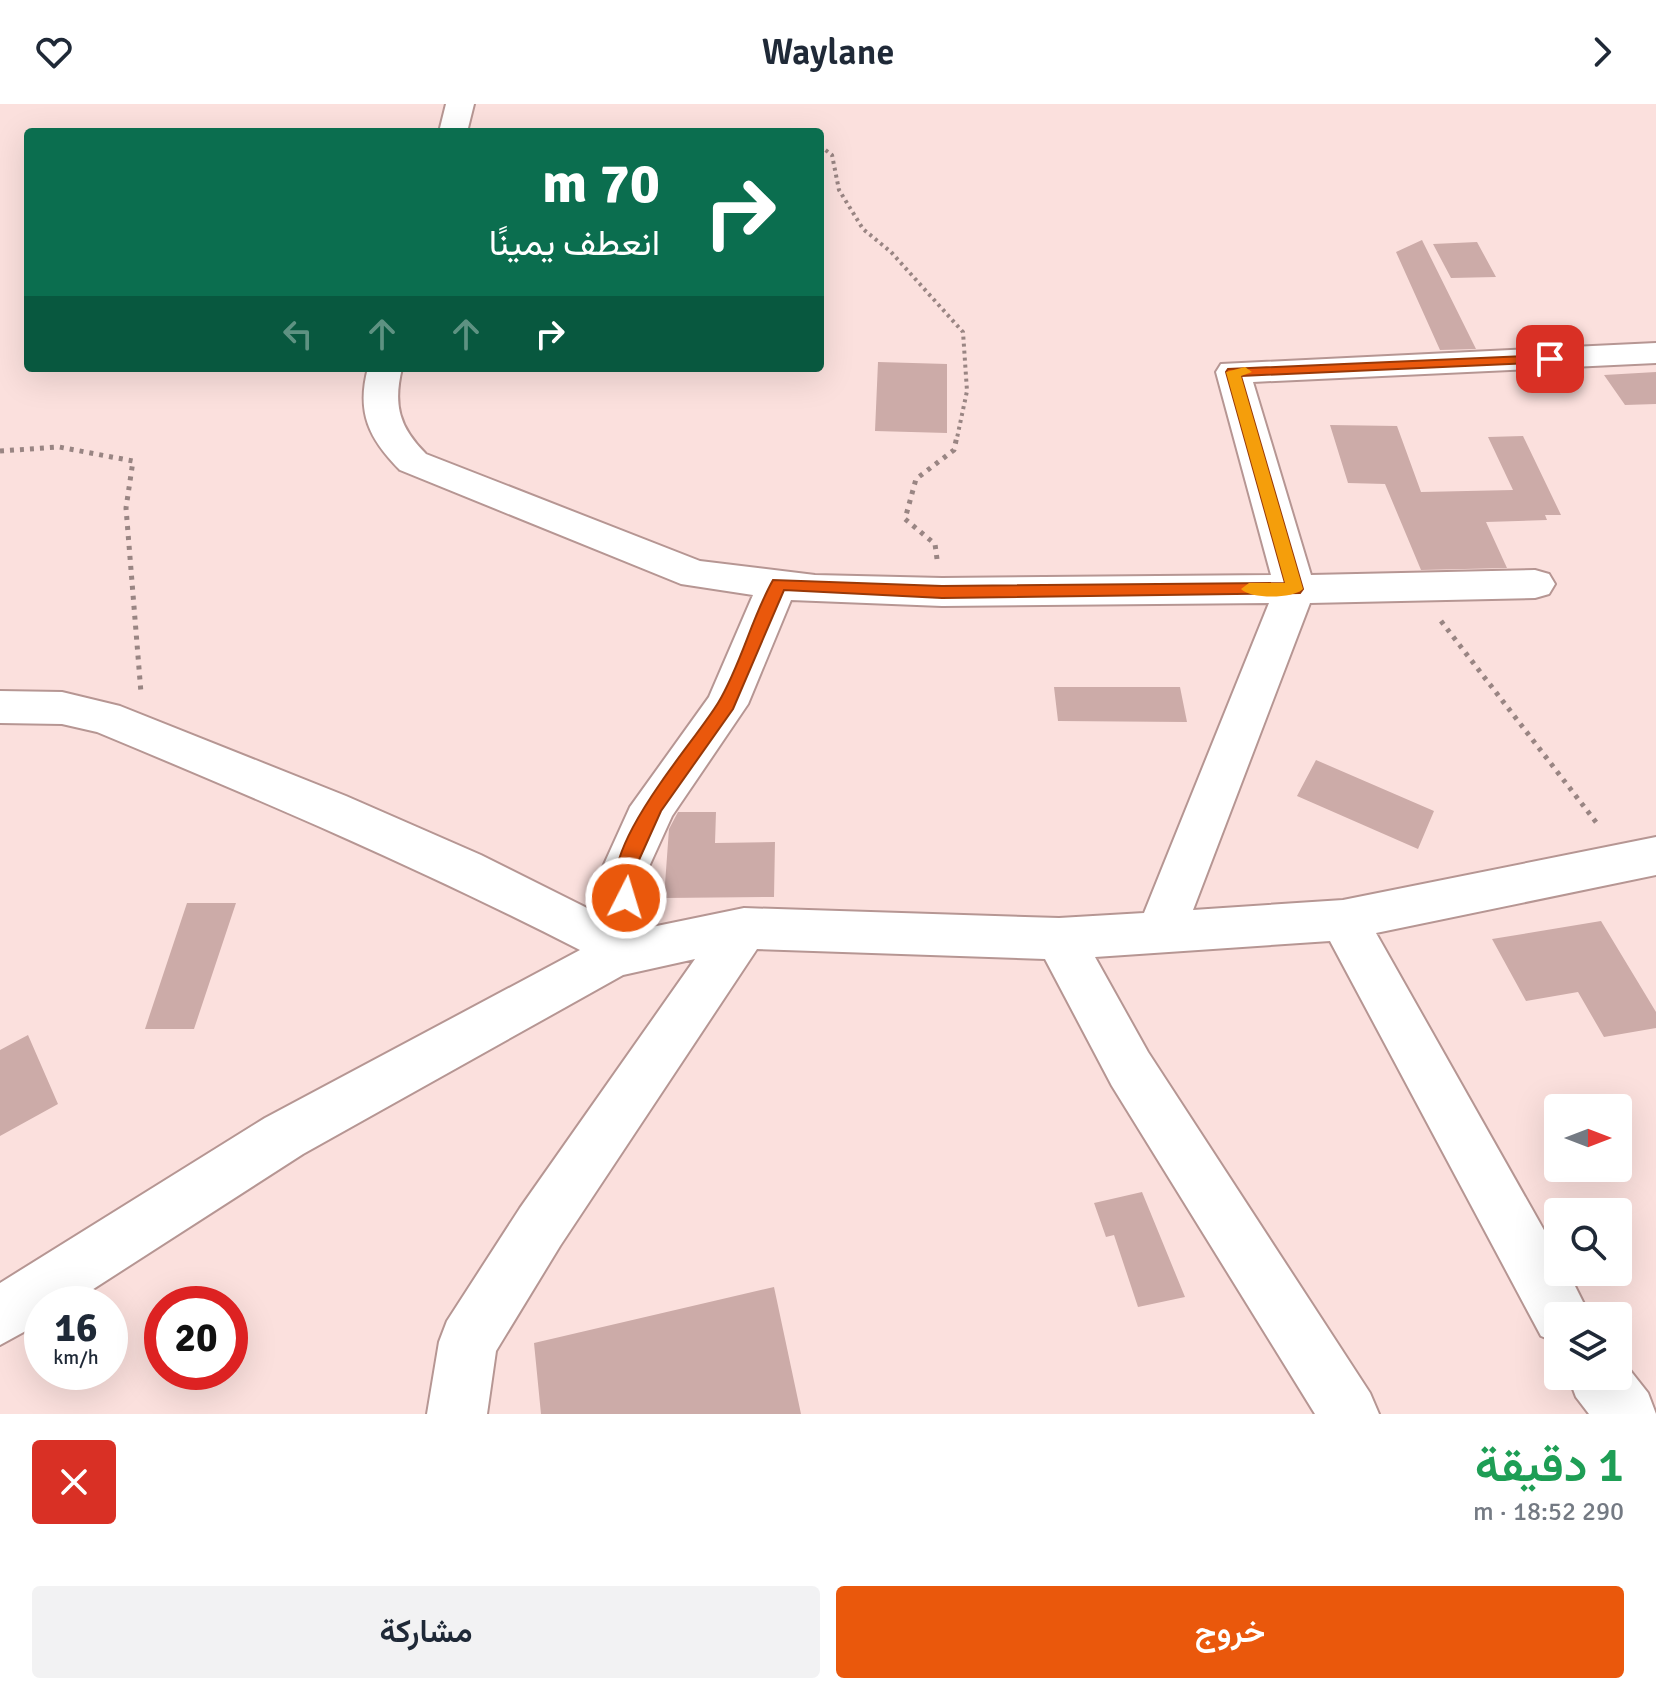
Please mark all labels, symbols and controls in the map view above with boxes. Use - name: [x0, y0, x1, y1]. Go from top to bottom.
- icon: heart: [32, 30, 76, 74]
- text: Waylane: [762, 30, 894, 75]
- icon: forward: [1580, 30, 1624, 74]
- text: 70 m: [542, 149, 660, 218]
- icon: right: [688, 160, 792, 264]
- text: انعطف يمينًا: [489, 221, 660, 266]
- icon: left: [276, 312, 320, 356]
- icon: ahead: [360, 312, 404, 356]
- icon: ahead: [444, 312, 488, 356]
- icon: right: [528, 312, 572, 356]
- pin: [1516, 325, 1584, 393]
- icon: arrive: [1528, 337, 1572, 381]
- position arrow: [584, 856, 668, 940]
- north arrow: [1544, 1094, 1632, 1182]
- map controls: [1544, 1094, 1632, 1390]
- button: search: [1544, 1198, 1632, 1286]
- speed limit sign: 20: [144, 1286, 248, 1390]
- button: layers: [1544, 1302, 1632, 1390]
- text: 16: [54, 1303, 98, 1353]
- text: km/h: [53, 1345, 99, 1370]
- text: 1 دقيقة: [1475, 1436, 1624, 1495]
- button: close: [32, 1440, 116, 1524]
- text: 290 m · 18:52: [1473, 1496, 1624, 1528]
- button: مشاركة: [32, 1586, 820, 1678]
- button: خروج: [836, 1586, 1624, 1678]

